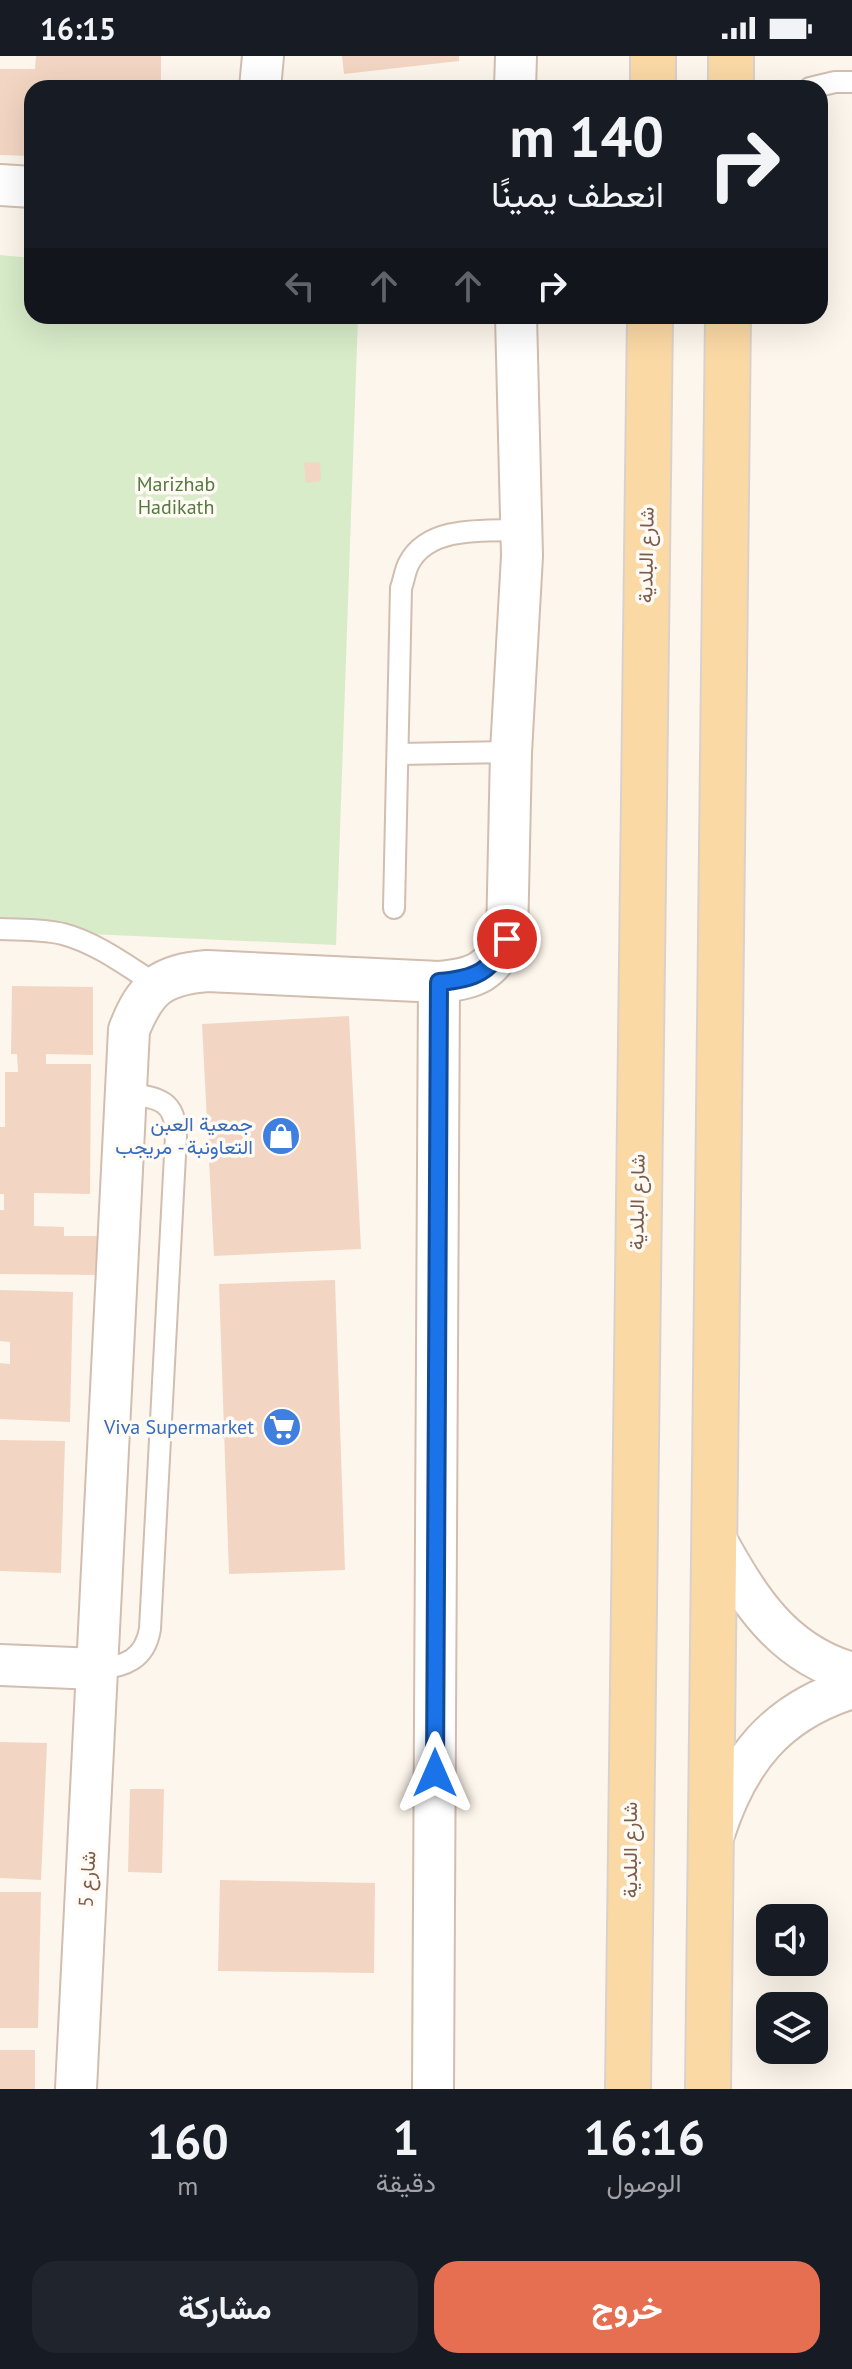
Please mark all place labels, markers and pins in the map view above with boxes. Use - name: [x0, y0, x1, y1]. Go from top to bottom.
- pin: [473, 905, 541, 973]
- place label: جمعية العبن التعاونبة - مريجب: [115, 1111, 253, 1160]
- shop icon: جمعية العبن التعاونبة - مريجب: [260, 1115, 302, 1157]
- supermarket icon: Viva Supermarket: [261, 1406, 303, 1448]
- place label: Viva Supermarket: [103, 1414, 254, 1440]

